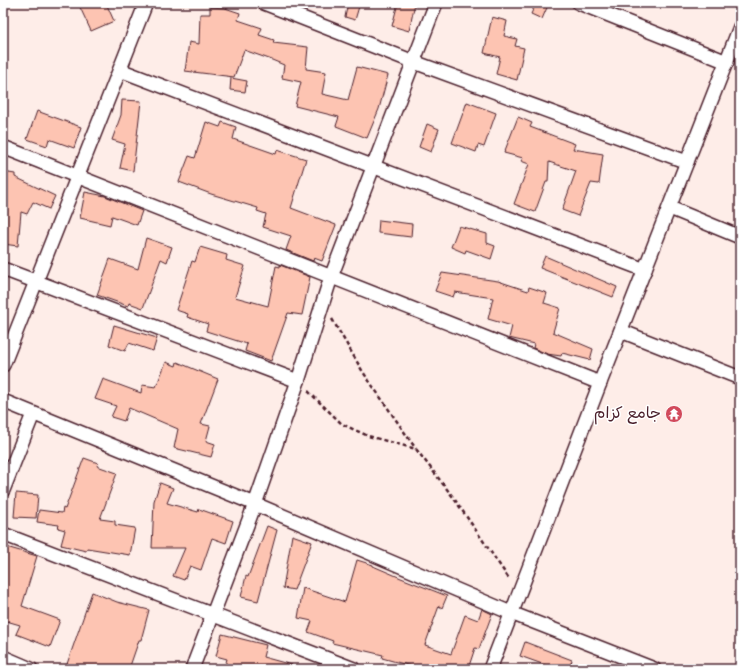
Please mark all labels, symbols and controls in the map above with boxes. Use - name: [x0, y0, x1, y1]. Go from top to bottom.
- place label: جامع كزام: [594, 402, 661, 426]
- temple icon: جامع كزام: [664, 404, 684, 424]

